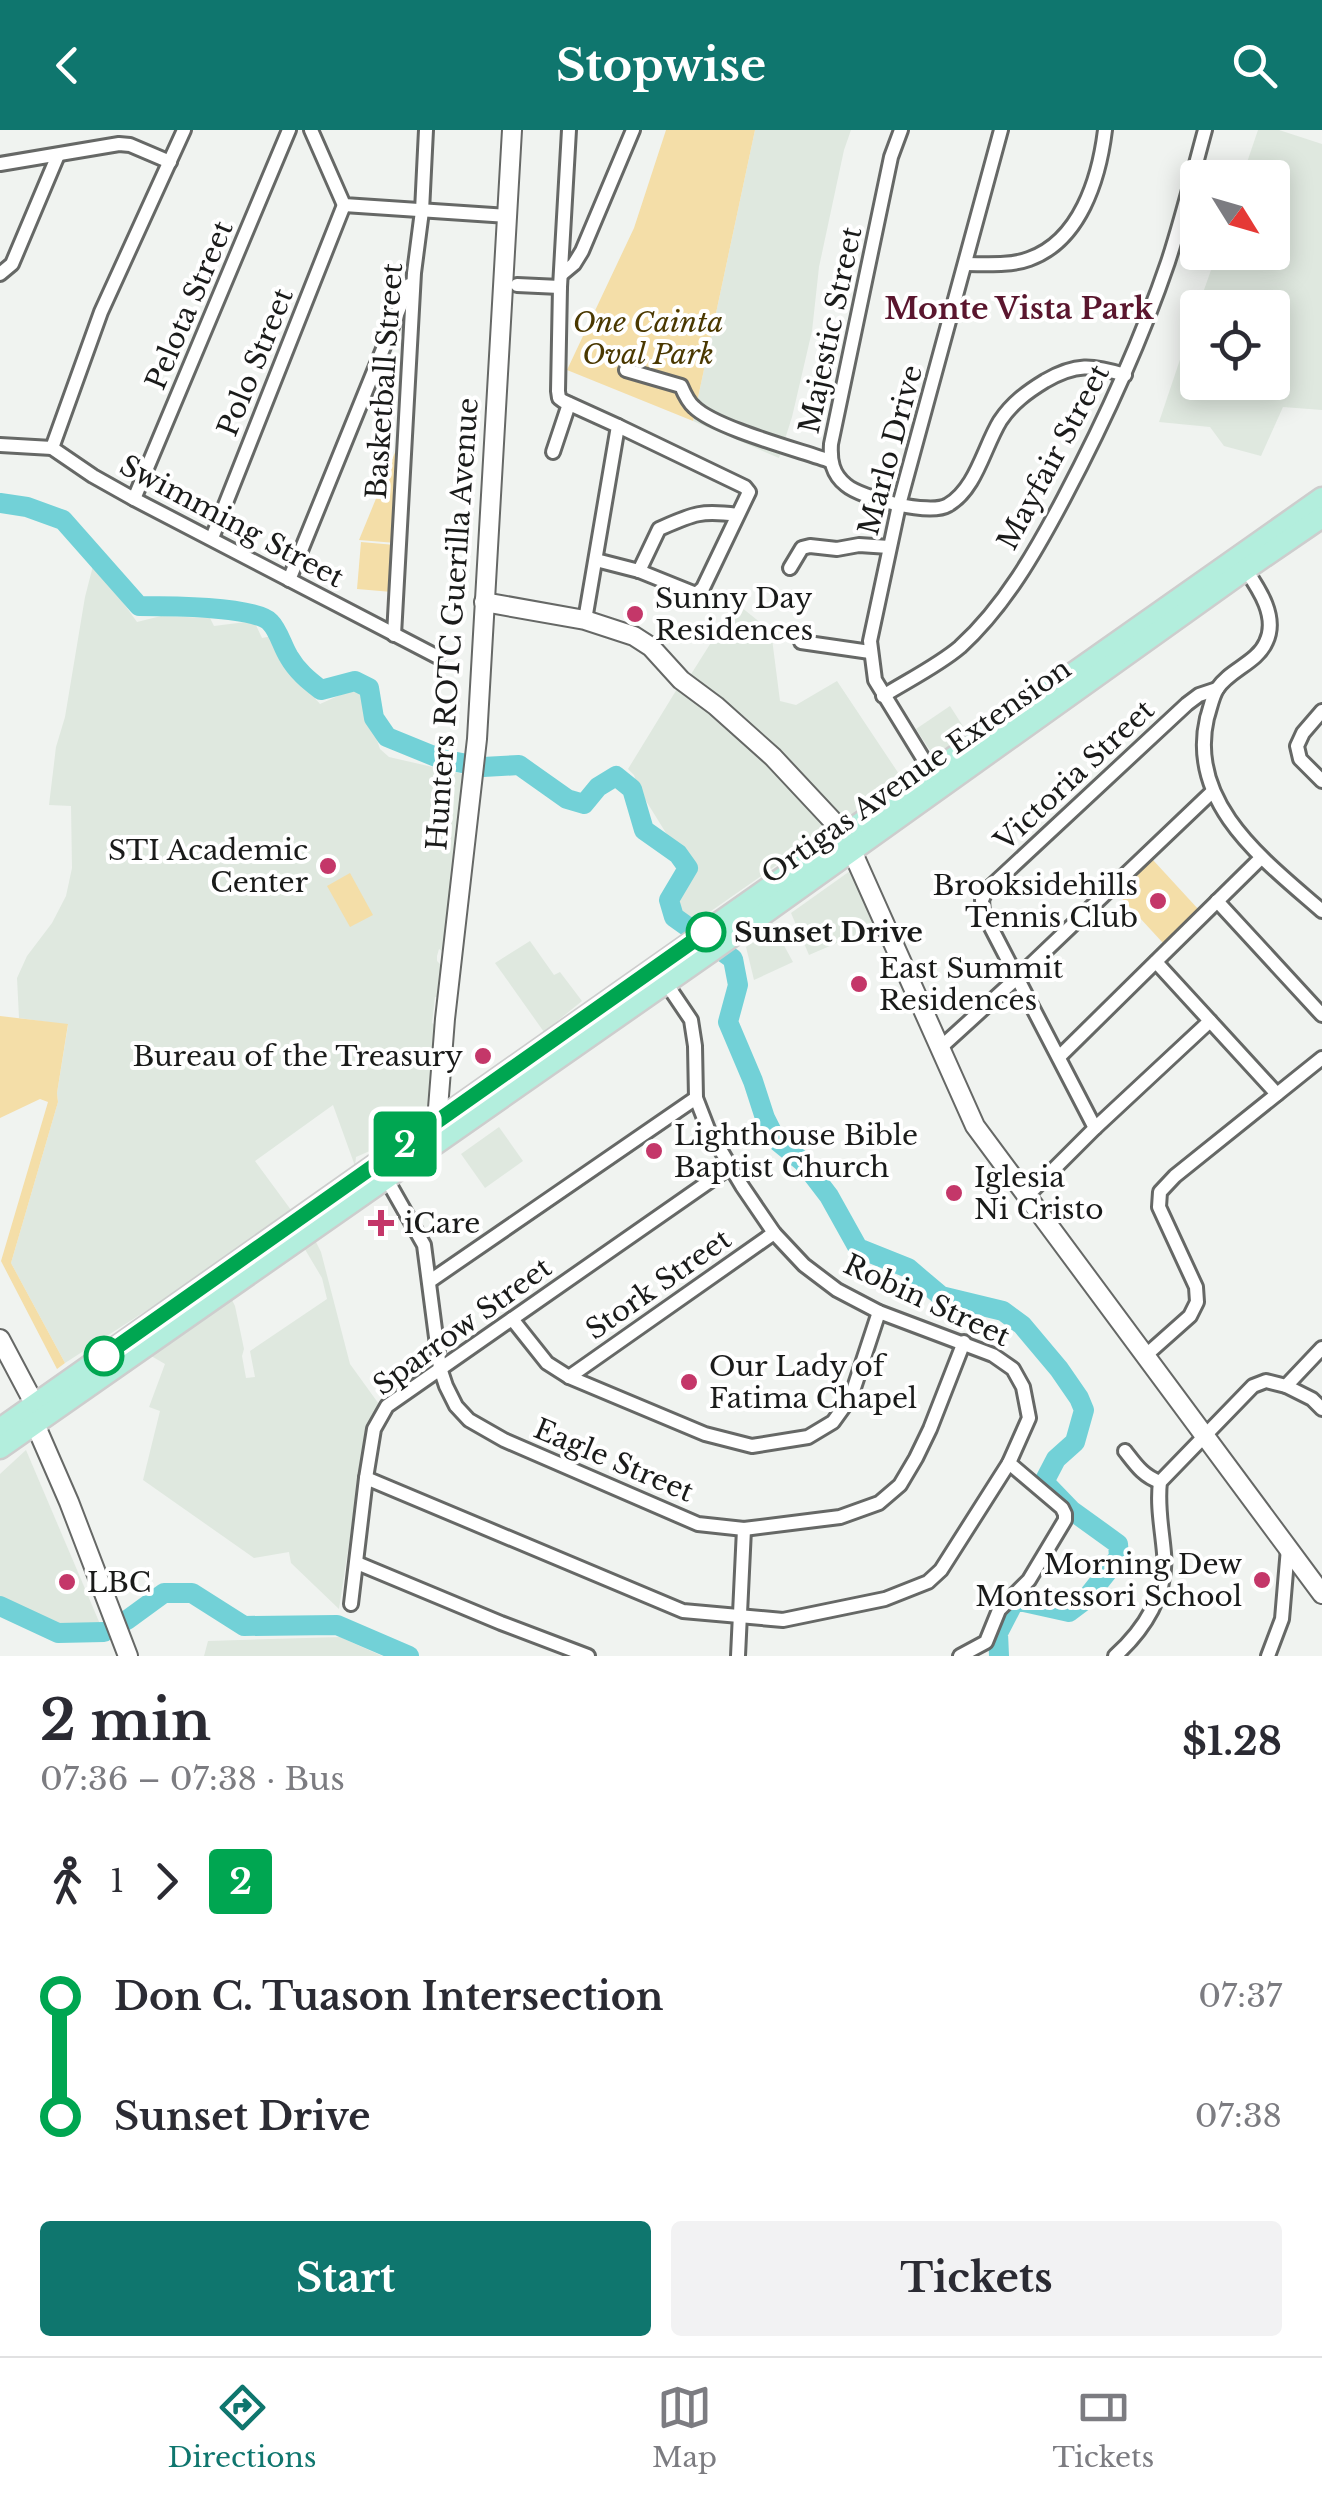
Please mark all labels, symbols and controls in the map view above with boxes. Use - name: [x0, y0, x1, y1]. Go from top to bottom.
- text: Stopwise: [556, 37, 766, 93]
- icon: back: [40, 38, 95, 93]
- icon: search: [1227, 38, 1282, 93]
- north arrow: [1180, 160, 1290, 270]
- map controls: [1180, 160, 1290, 400]
- street label: Pelota Street: [138, 215, 241, 395]
- street label: Majestic Street: [791, 223, 870, 437]
- street label: Basketball Street: [359, 261, 410, 500]
- street label: Polo Street: [210, 283, 301, 441]
- district label: Monte Vista Park: [884, 290, 1155, 327]
- button: locate: [1180, 290, 1290, 400]
- park label: One Cainta Oval Park: [573, 305, 723, 372]
- street label: Mayfair Street: [990, 358, 1117, 556]
- street label: Marlo Drive: [851, 361, 930, 539]
- street label: Hunters ROTC Guerilla Avenue: [419, 397, 486, 852]
- street label: Swimming Street: [114, 448, 350, 595]
- place label: Sunny Day Residences: [655, 581, 813, 648]
- marker: Sunny Day Residences: [624, 603, 646, 625]
- street label: Ortigas Avenue Extension: [755, 651, 1078, 892]
- street label: Victoria Street: [987, 692, 1162, 859]
- place label: STI Academic Center: [108, 833, 309, 900]
- marker: STI Academic Center: [317, 855, 339, 877]
- place label: Brooksidehills Tennis Club: [933, 868, 1138, 935]
- marker: Brooksidehills Tennis Club: [1147, 890, 1169, 912]
- marker: Sunset Drive: [687, 913, 725, 951]
- place label: Sunset Drive: [734, 915, 923, 950]
- place label: East Summit Residences: [879, 951, 1064, 1018]
- marker: East Summit Residences: [848, 973, 870, 995]
- place label: Bureau of the Treasury: [133, 1039, 463, 1074]
- marker: Bureau of the Treasury: [472, 1045, 494, 1067]
- line badge: 2: [372, 1112, 438, 1176]
- place label: Lighthouse Bible Baptist Church: [674, 1118, 918, 1185]
- text: 2: [394, 1123, 416, 1166]
- marker: Lighthouse Bible Baptist Church: [643, 1140, 665, 1162]
- place label: Iglesia Ni Cristo: [974, 1160, 1103, 1227]
- marker: Iglesia Ni Cristo: [943, 1182, 965, 1204]
- place label: iCare: [404, 1206, 480, 1241]
- marker: iCare: [368, 1210, 394, 1236]
- street label: Stork Street: [579, 1221, 738, 1347]
- street label: Robin Street: [838, 1247, 1016, 1354]
- street label: Sparrow Street: [366, 1250, 559, 1403]
- unlabelled marker: [85, 1337, 123, 1375]
- place label: Our Lady of Fatima Chapel: [709, 1349, 917, 1416]
- marker: Our Lady of Fatima Chapel: [678, 1371, 700, 1393]
- street label: Eagle Street: [529, 1411, 699, 1510]
- place label: Morning Dew Montessori School: [975, 1547, 1242, 1614]
- place label: LBC: [87, 1565, 151, 1600]
- marker: Morning Dew Montessori School: [1251, 1569, 1273, 1591]
- marker: LBC: [56, 1571, 78, 1593]
- text: 2 min: [40, 1687, 211, 1755]
- text: $1.28: [1182, 1718, 1282, 1765]
- text: 07:36 – 07:38 · Bus: [40, 1759, 345, 1799]
- icon: walk: [40, 1854, 95, 1909]
- icon: forward: [139, 1854, 194, 1909]
- text: 2: [229, 1860, 252, 1903]
- text: 1: [110, 1861, 124, 1901]
- text: Don C. Tuason Intersection: [114, 1973, 663, 2020]
- text: 07:37: [1198, 1976, 1282, 2016]
- text: Sunset Drive: [114, 2093, 370, 2140]
- text: 07:38: [1195, 2096, 1282, 2136]
- button: Start: [40, 2221, 651, 2336]
- button: Tickets: [671, 2221, 1282, 2336]
- tab: Directions: [168, 2380, 317, 2475]
- tab: Map: [652, 2380, 717, 2475]
- tab: Tickets: [1053, 2380, 1154, 2475]

